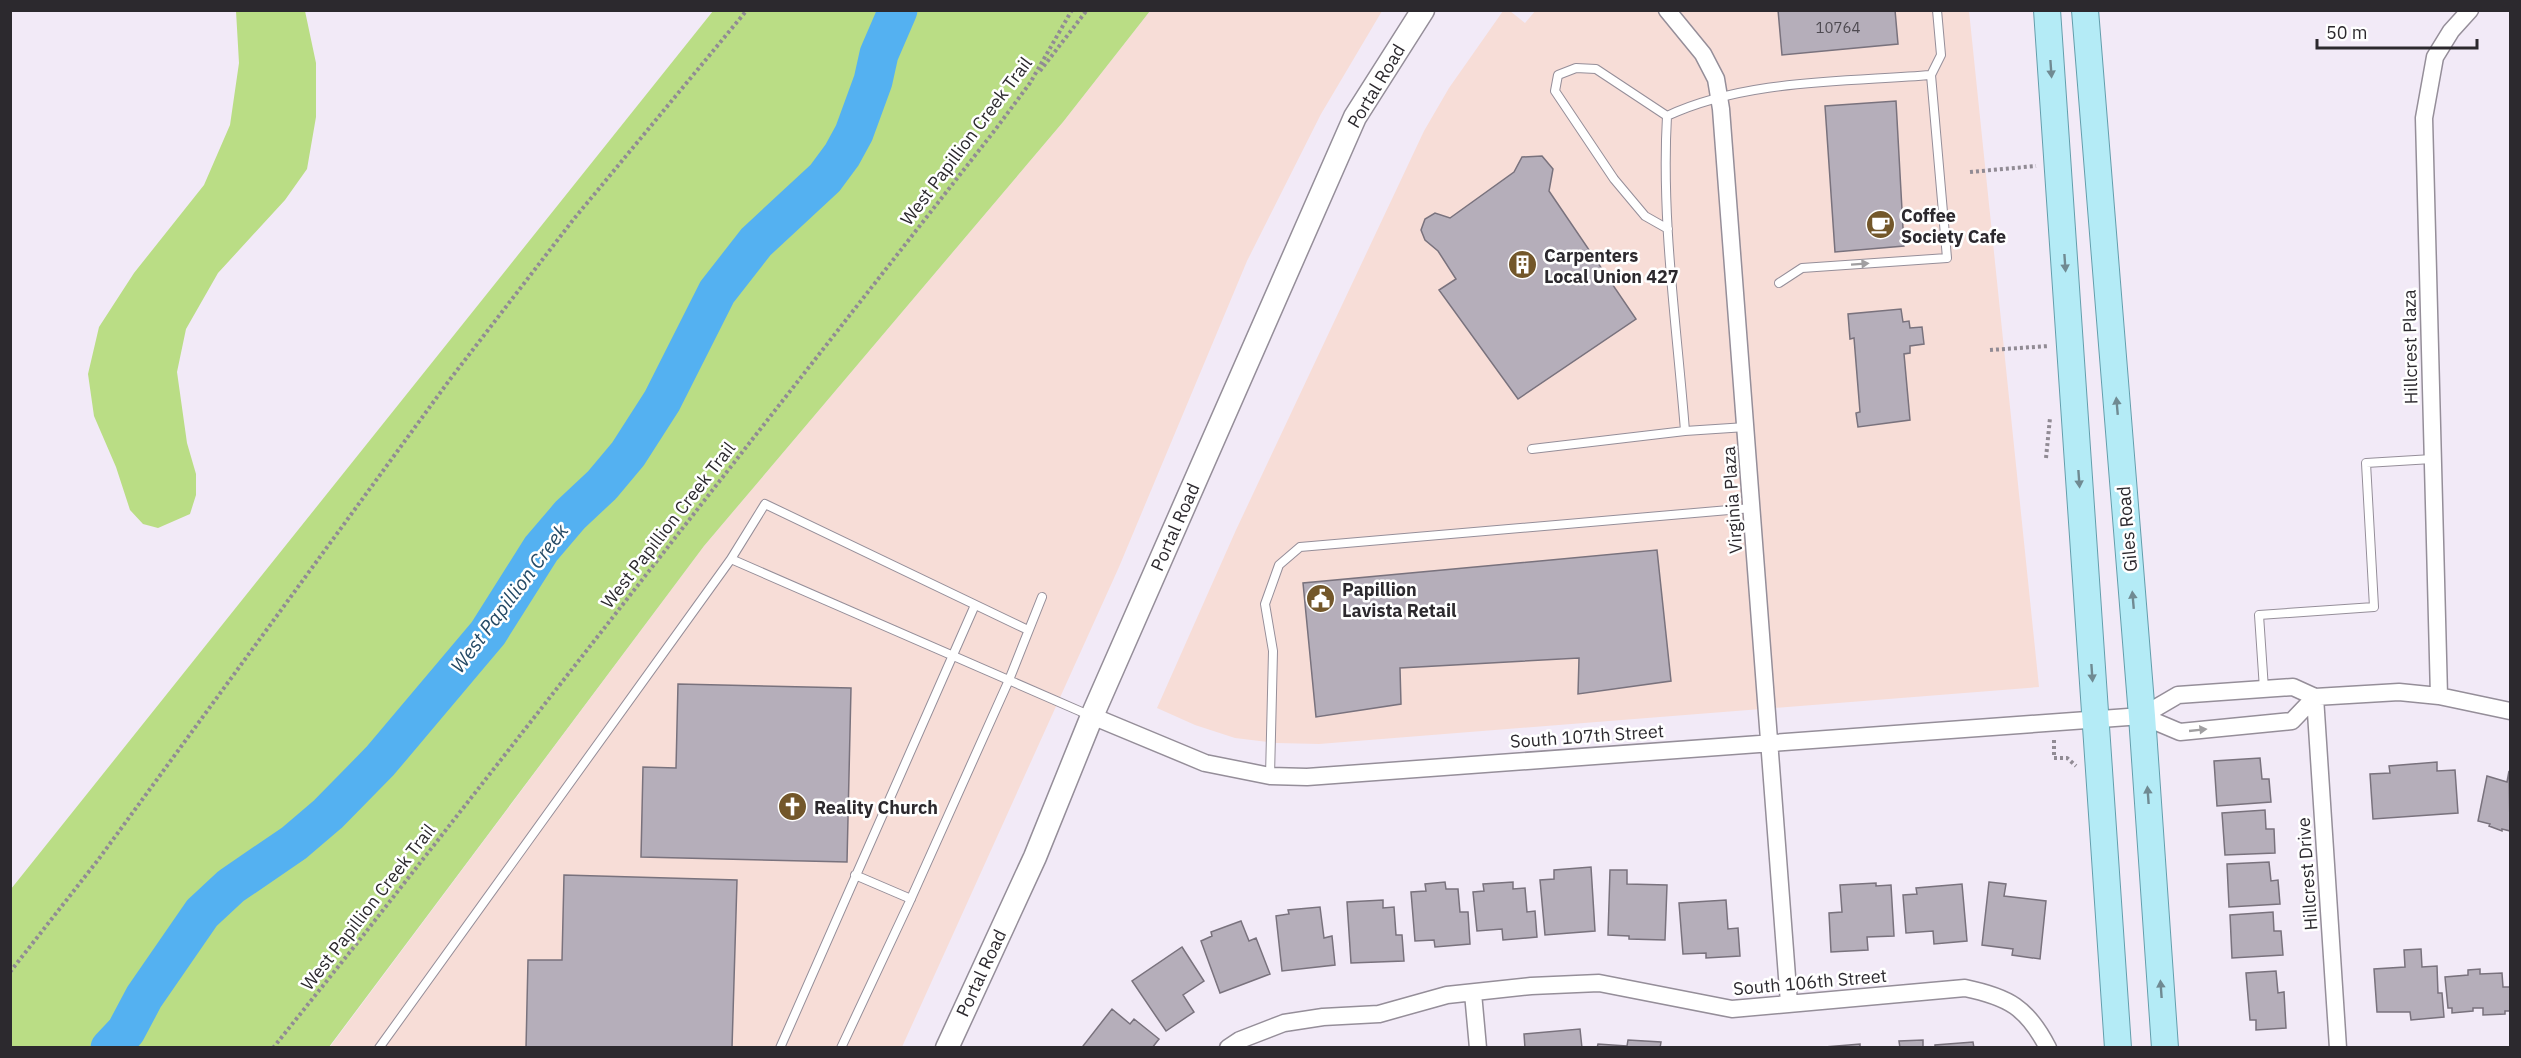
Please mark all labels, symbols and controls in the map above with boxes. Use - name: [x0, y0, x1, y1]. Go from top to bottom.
- scale bar: [2317, 12, 2478, 50]
- house number: 10764: [1815, 18, 1861, 37]
- text: 50 m: [2326, 21, 2368, 44]
- street label: Portal Road: [1342, 40, 1410, 132]
- street label: West Papillion Creek Trail: [895, 52, 1037, 230]
- one-way arrow: [2046, 59, 2056, 78]
- place label: Coffee Society Cafe: [1901, 204, 2006, 248]
- cafe icon: Coffee Society Cafe: [1864, 209, 1896, 241]
- place label: Carpenters Local Union 427: [1544, 244, 1679, 288]
- building icon: Carpenters Local Union 427: [1507, 249, 1539, 281]
- one-way arrow: [2060, 254, 2070, 273]
- one-way arrow: [1850, 259, 1869, 269]
- street label: Hillcrest Plaza: [2397, 289, 2423, 405]
- one-way arrow: [2112, 396, 2122, 415]
- street label: West Papillion Creek Trail: [596, 437, 740, 613]
- street label: Virginia Plaza: [1717, 445, 1747, 554]
- one-way arrow: [2075, 469, 2084, 488]
- street label: Portal Road: [1145, 479, 1205, 575]
- street label: Giles Road: [2112, 485, 2142, 573]
- water label: West Papillion Creek: [444, 518, 574, 678]
- place label: Papillion Lavista Retail: [1342, 578, 1457, 622]
- public building icon: Papillion Lavista Retail: [1305, 583, 1337, 615]
- one-way arrow: [2128, 591, 2138, 610]
- one-way arrow: [2088, 664, 2097, 683]
- street label: South 107th Street: [1509, 719, 1665, 753]
- one-way arrow: [2188, 725, 2207, 735]
- one-way arrow: [2143, 785, 2152, 804]
- church icon: Reality Church: [777, 791, 809, 823]
- place label: Reality Church: [814, 796, 938, 819]
- street label: Hillcrest Drive: [2292, 817, 2322, 931]
- street label: West Papillion Creek Trail: [296, 819, 440, 995]
- street label: Portal Road: [951, 926, 1011, 1020]
- street label: South 106th Street: [1732, 964, 1888, 1000]
- one-way arrow: [2156, 980, 2165, 999]

